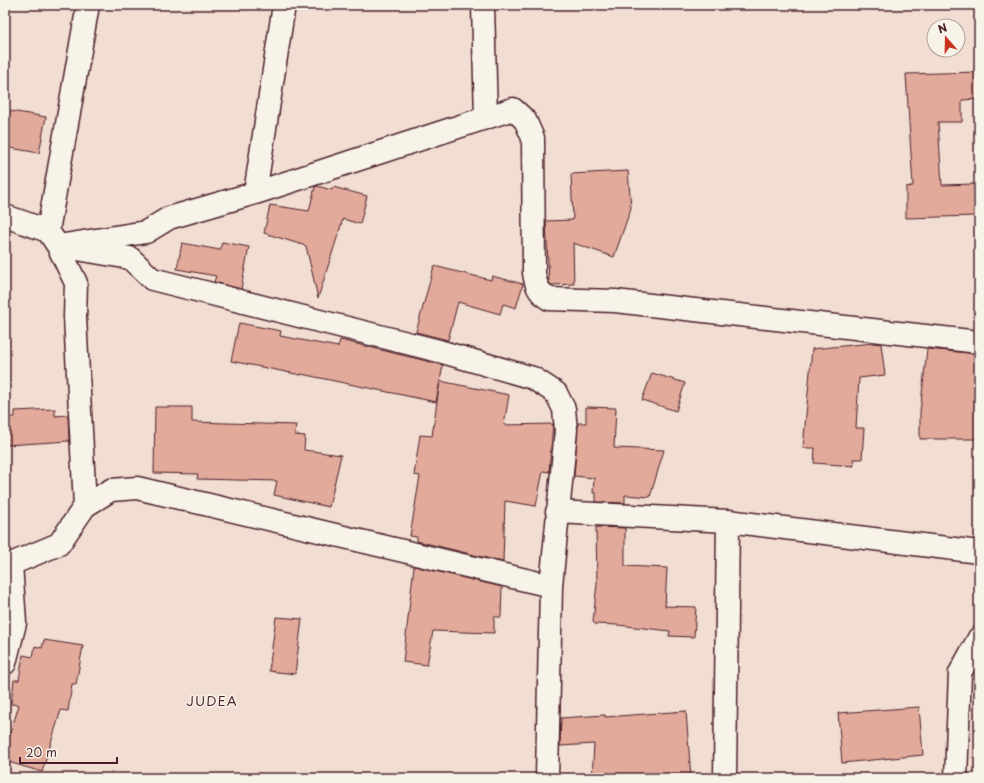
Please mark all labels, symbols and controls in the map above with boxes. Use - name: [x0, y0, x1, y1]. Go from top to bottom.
- north arrow: [926, 18, 966, 58]
- text: N: [935, 19, 950, 38]
- district label: JUDEA: [186, 691, 238, 710]
- scale bar: [20, 739, 117, 765]
- text: 20 m: [26, 743, 57, 761]

